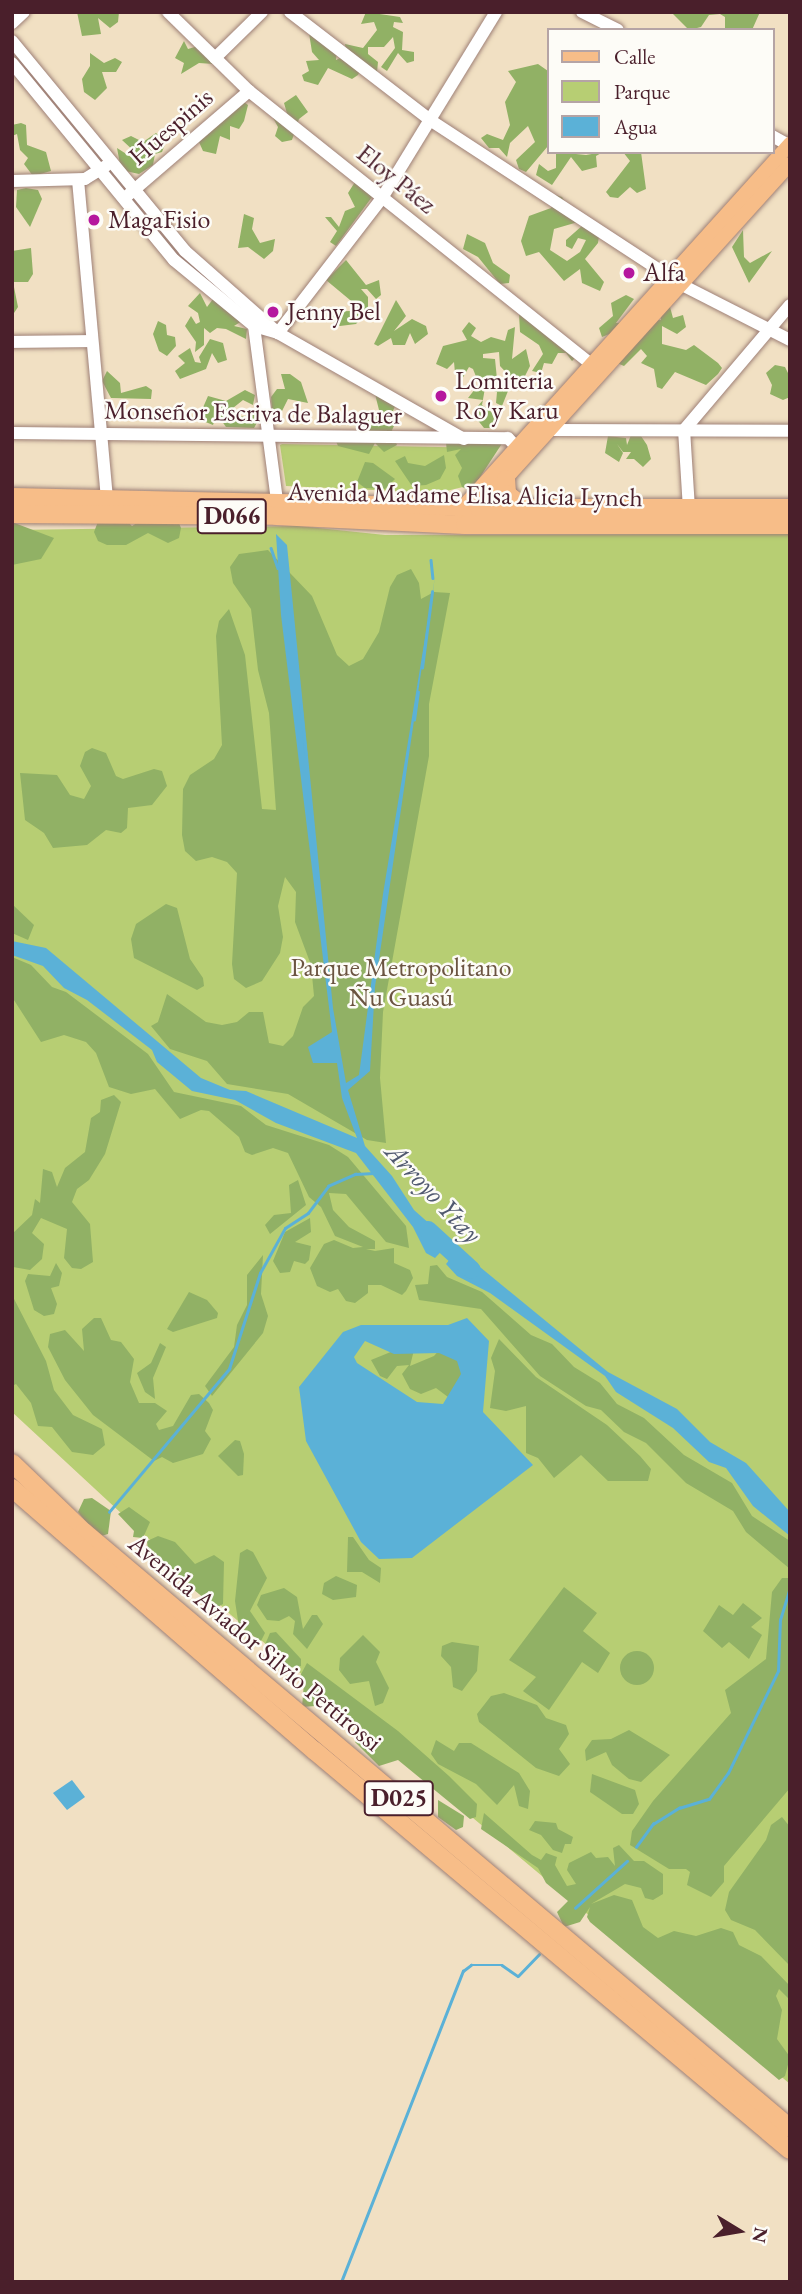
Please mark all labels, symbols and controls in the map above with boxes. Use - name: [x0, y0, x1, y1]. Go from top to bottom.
- legend: [546, 28, 774, 154]
- text: Calle: [614, 43, 656, 70]
- text: Parque: [614, 78, 670, 105]
- street label: Huespinis: [122, 82, 220, 172]
- text: Agua: [614, 113, 657, 140]
- street label: Eloy Páez: [350, 138, 442, 220]
- place label: MagaFisio: [108, 204, 210, 236]
- marker: MagaFisio: [86, 212, 102, 228]
- place label: Alfa: [643, 257, 685, 289]
- marker: Alfa: [621, 265, 637, 281]
- place label: Jenny Bel: [287, 296, 381, 328]
- marker: Jenny Bel: [265, 304, 281, 320]
- place label: Lomiteria Ro'y Karu: [455, 365, 559, 426]
- marker: Lomiteria Ro'y Karu: [433, 388, 449, 404]
- street label: Monseñor Escriva de Balaguer: [104, 395, 402, 431]
- street label: Avenida Madame Elisa Alicia Lynch: [287, 476, 643, 514]
- road number: D066: [195, 495, 269, 536]
- park label: Parque Metropolitano Ñu Guasú: [290, 952, 512, 1014]
- water label: Arroyo Ytay: [379, 1134, 489, 1250]
- street label: Avenida Aviador Silvio Pettirossi: [122, 1528, 388, 1758]
- road number: D025: [362, 1778, 436, 1818]
- north arrow: [704, 2196, 774, 2266]
- text: N: [746, 2225, 774, 2245]

